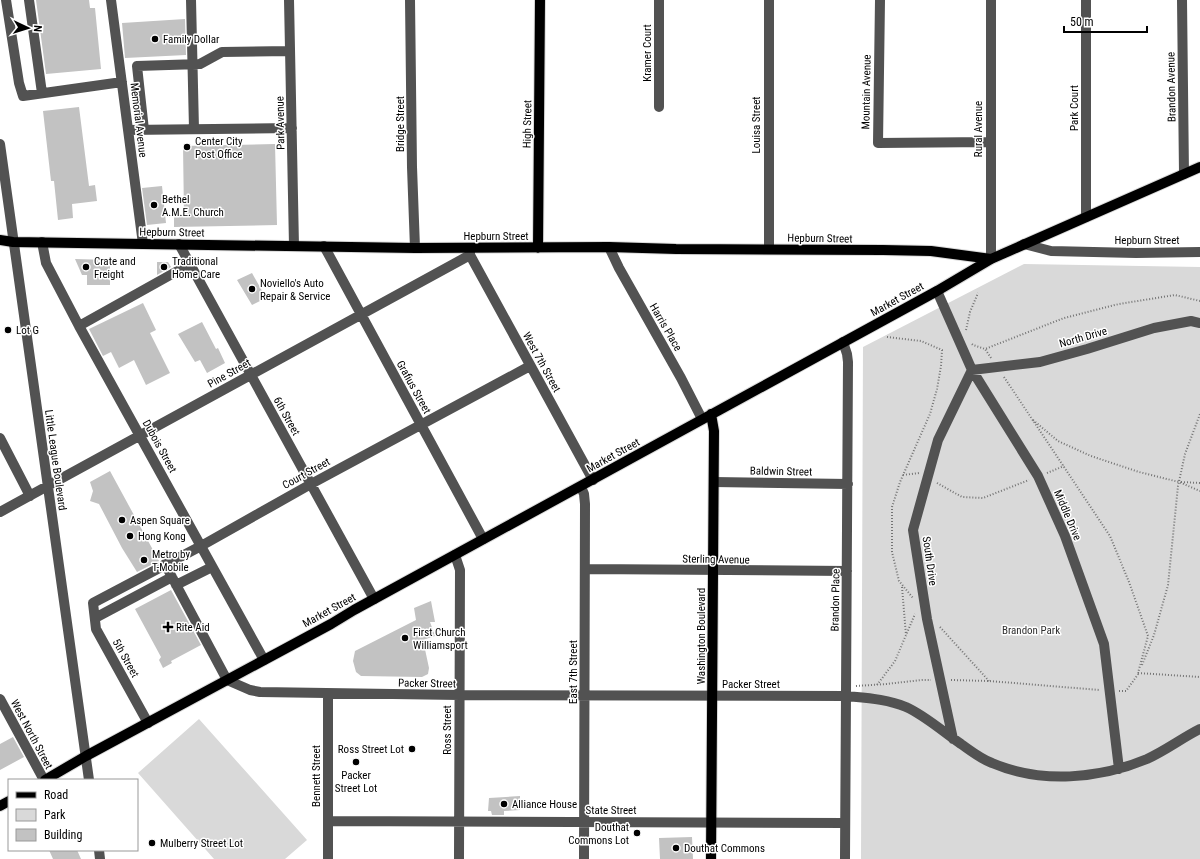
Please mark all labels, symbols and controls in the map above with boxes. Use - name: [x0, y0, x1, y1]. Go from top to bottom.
- north arrow: [8, 8, 48, 48]
- scale bar: [1064, 8, 1147, 34]
- text: 50 m: [1070, 15, 1094, 29]
- street label: Kramer Court: [641, 24, 654, 82]
- text: N: [31, 25, 44, 33]
- place label: Family Dollar: [163, 33, 220, 46]
- marker: Family Dollar: [150, 34, 160, 44]
- street label: Brandon Avenue: [1164, 52, 1179, 122]
- street label: Mountain Avenue: [859, 54, 874, 130]
- street label: Memorial Avenue: [127, 82, 150, 158]
- street label: Park Court: [1068, 85, 1081, 131]
- street label: Park Avenue: [274, 96, 287, 150]
- street label: Bridge Street: [394, 96, 407, 152]
- street label: Louisa Street: [750, 96, 763, 154]
- street label: High Street: [521, 100, 534, 148]
- street label: Rural Avenue: [972, 101, 985, 157]
- place label: Center City Post Office: [195, 135, 243, 161]
- marker: Center City Post Office: [182, 142, 192, 152]
- place label: Bethel A.M.E. Church: [162, 193, 224, 219]
- marker: Bethel A.M.E. Church: [149, 200, 159, 210]
- street label: Hepburn Street: [139, 225, 205, 240]
- street label: Hepburn Street: [463, 230, 529, 243]
- street label: Hepburn Street: [787, 231, 853, 246]
- street label: Hepburn Street: [1114, 234, 1180, 247]
- place label: Crate and Freight: [94, 255, 136, 281]
- place label: Traditional Home Care: [172, 255, 220, 281]
- marker: Crate and Freight: [81, 262, 91, 272]
- marker: Traditional Home Care: [159, 262, 169, 272]
- place label: Noviello's Auto Repair & Service: [260, 277, 330, 303]
- street label: Market Street: [869, 280, 926, 319]
- marker: Noviello's Auto Repair & Service: [247, 284, 257, 294]
- street label: Harris Place: [647, 301, 684, 353]
- place label: Lot G: [16, 324, 39, 337]
- street label: North Drive: [1058, 324, 1108, 350]
- marker: Lot G: [3, 325, 13, 335]
- street label: West 7th Street: [520, 330, 563, 394]
- street label: Pine Street: [205, 356, 253, 391]
- street label: Grafius Street: [394, 358, 434, 416]
- street label: 6th Street: [271, 395, 303, 438]
- street label: Little League Boulevard: [42, 409, 69, 511]
- street label: Dubois Street: [140, 418, 179, 475]
- street label: Market Street: [585, 436, 642, 475]
- street label: Court Street: [280, 455, 332, 492]
- street label: Baldwin Street: [750, 464, 812, 479]
- street label: Middle Drive: [1051, 488, 1084, 543]
- place label: Aspen Square: [130, 514, 190, 527]
- marker: Aspen Square: [117, 515, 127, 525]
- place label: Hong Kong: [138, 530, 186, 543]
- marker: Hong Kong: [125, 531, 135, 541]
- street label: South Drive: [920, 536, 939, 587]
- place label: Metro by T-Mobile: [152, 548, 190, 574]
- street label: Sterling Avenue: [682, 552, 750, 567]
- marker: Metro by T-Mobile: [139, 555, 149, 565]
- street label: Brandon Place: [828, 569, 843, 631]
- street label: Washington Boulevard: [695, 588, 708, 684]
- street label: Market Street: [301, 591, 358, 630]
- place label: Rite Aid: [176, 621, 210, 634]
- marker: Rite Aid: [163, 622, 173, 632]
- park label: Brandon Park: [1002, 624, 1060, 637]
- place label: First Church Williamsport: [413, 626, 468, 652]
- marker: First Church Williamsport: [400, 633, 410, 643]
- street label: 5th Street: [110, 637, 142, 680]
- street label: East 7th Street: [567, 640, 580, 704]
- street label: Packer Street: [398, 676, 456, 691]
- street label: Packer Street: [722, 678, 780, 691]
- street label: West North Street: [8, 697, 55, 771]
- street label: Ross Street: [441, 705, 454, 755]
- place label: Ross Street Lot: [338, 743, 404, 756]
- marker: Ross Street Lot: [407, 744, 417, 754]
- street label: Bennett Street: [310, 745, 323, 807]
- marker: Packer Street Lot: [351, 757, 361, 767]
- place label: Packer Street Lot: [335, 769, 377, 795]
- legend: [8, 779, 138, 851]
- text: Road: [44, 788, 68, 802]
- place label: Alliance House: [512, 798, 577, 811]
- marker: Alliance House: [499, 799, 509, 809]
- street label: State Street: [586, 804, 636, 817]
- text: Park: [44, 808, 66, 822]
- place label: Douthat Commons Lot: [568, 821, 629, 847]
- text: Building: [44, 828, 82, 842]
- marker: Douthat Commons Lot: [632, 828, 642, 838]
- place label: Mulberry Street Lot: [160, 837, 243, 850]
- marker: Mulberry Street Lot: [147, 838, 157, 848]
- place label: Douthat Commons: [684, 842, 765, 855]
- marker: Douthat Commons: [671, 843, 681, 853]

